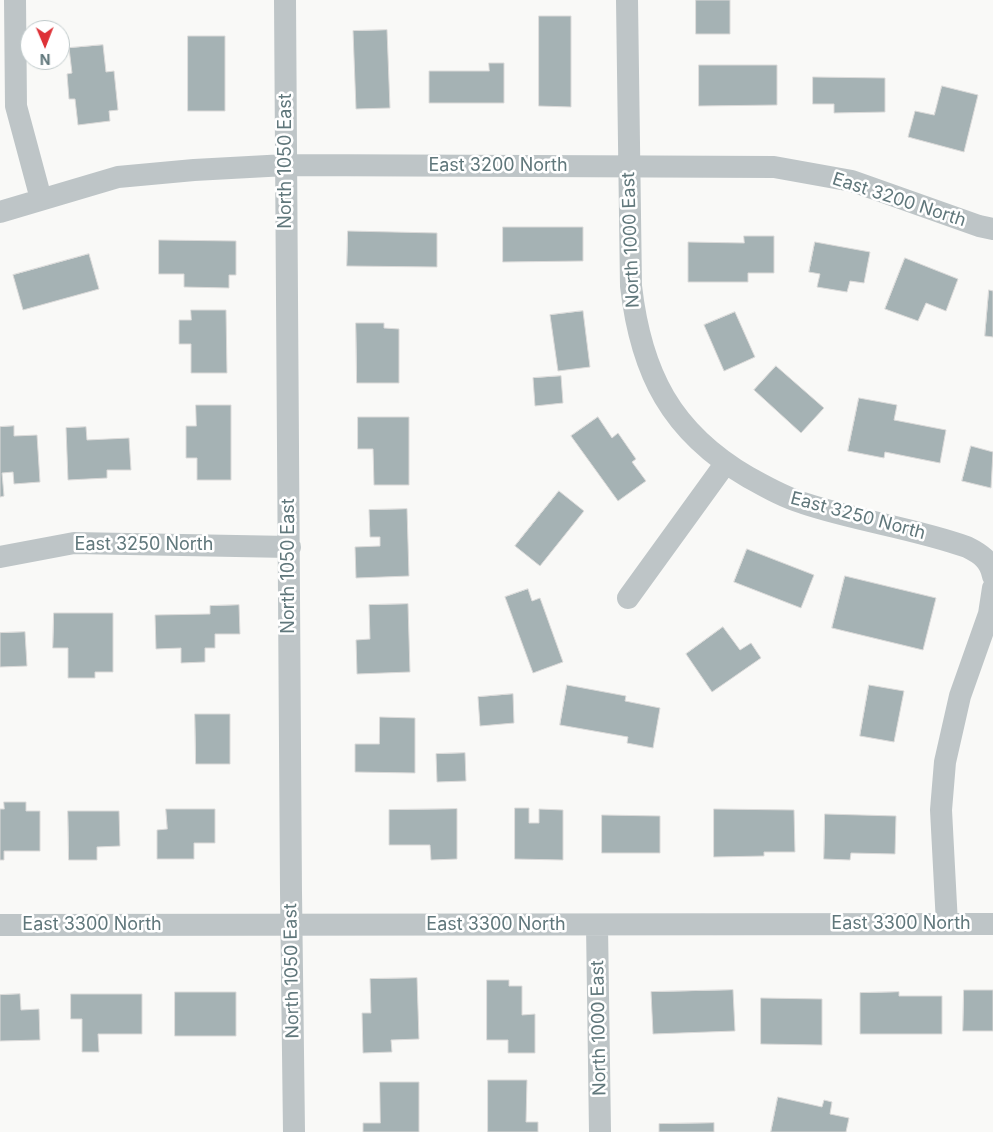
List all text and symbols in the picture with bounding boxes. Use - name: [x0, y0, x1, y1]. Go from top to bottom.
- north arrow: [20, 20, 70, 70]
- text: N: [40, 51, 51, 68]
- street label: North 1050 East: [275, 93, 297, 229]
- street label: East 3200 North: [428, 155, 568, 177]
- street label: East 3200 North: [829, 168, 969, 232]
- street label: North 1000 East: [618, 172, 644, 308]
- street label: East 3250 North: [788, 488, 928, 544]
- street label: North 1050 East: [278, 498, 300, 634]
- street label: East 3250 North: [75, 534, 213, 556]
- street label: North 1050 East: [280, 903, 304, 1039]
- street label: East 3300 North: [831, 913, 971, 935]
- street label: East 3300 North: [22, 914, 162, 936]
- street label: East 3300 North: [426, 914, 566, 936]
- street label: North 1000 East: [587, 960, 611, 1096]

